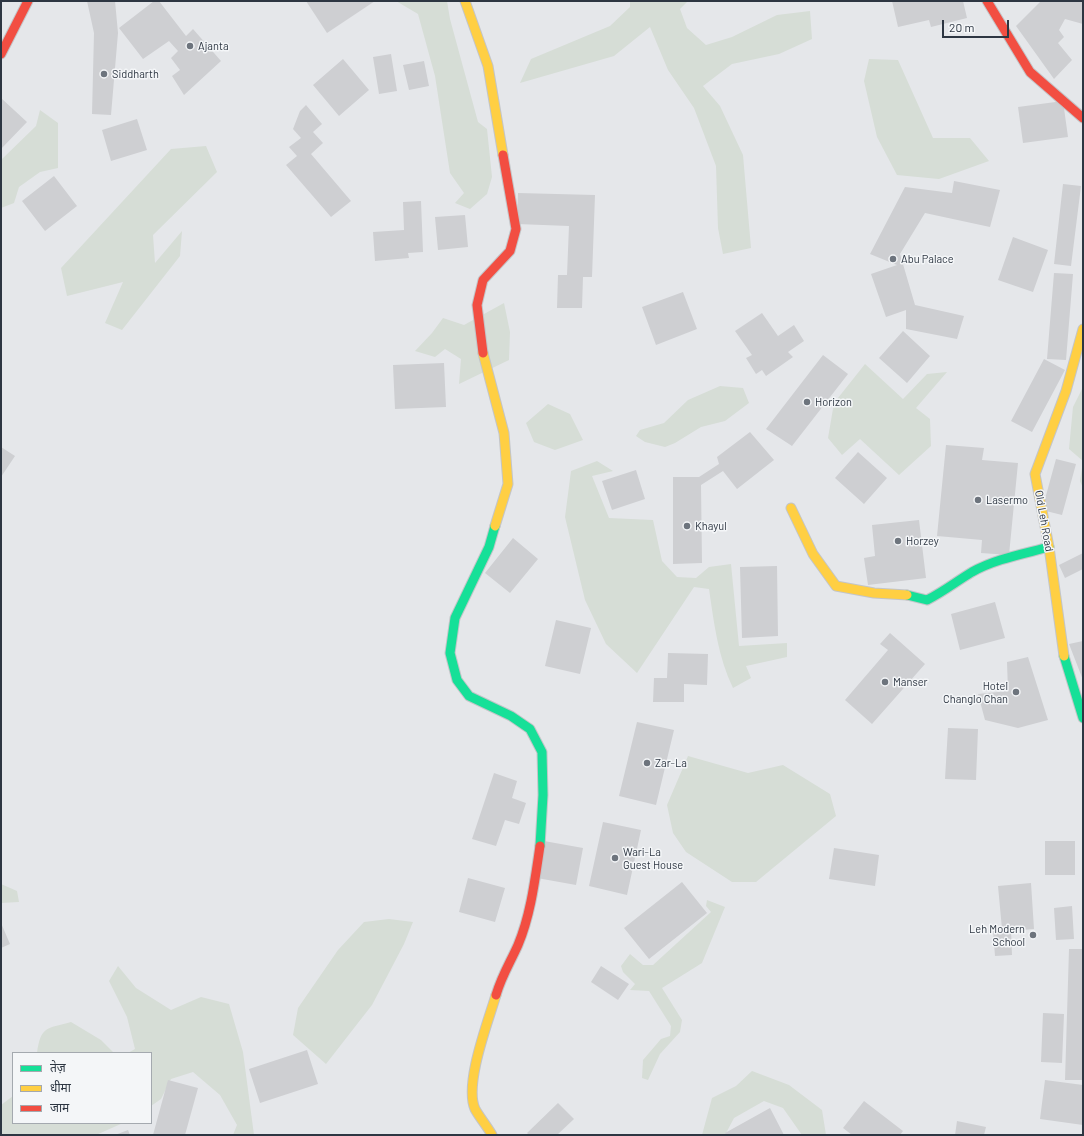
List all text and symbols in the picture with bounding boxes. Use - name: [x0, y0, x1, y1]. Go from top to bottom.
- scale bar: [944, 12, 1011, 38]
- text: 20 m: [949, 20, 975, 34]
- place label: Ajanta: [198, 39, 229, 53]
- marker: Ajanta: [185, 41, 195, 51]
- place label: Siddharth: [112, 67, 159, 81]
- marker: Siddharth: [99, 69, 109, 79]
- place label: Abu Palace: [901, 252, 954, 266]
- marker: Abu Palace: [888, 254, 898, 264]
- place label: Horizon: [815, 395, 852, 409]
- marker: Horizon: [802, 397, 812, 407]
- street label: Old Leh Road: [1032, 489, 1056, 553]
- place label: Lasermo: [986, 493, 1028, 507]
- marker: Lasermo: [973, 495, 983, 505]
- place label: Khayul: [695, 519, 727, 533]
- marker: Khayul: [682, 521, 692, 531]
- place label: Horzey: [906, 534, 939, 548]
- marker: Horzey: [893, 536, 903, 546]
- place label: Manser: [893, 675, 928, 689]
- marker: Manser: [880, 677, 890, 687]
- place label: Hotel Changlo Chan: [943, 679, 1008, 705]
- marker: Hotel Changlo Chan: [1011, 687, 1021, 697]
- place label: Zar-La: [655, 756, 687, 770]
- marker: Zar-La: [642, 758, 652, 768]
- place label: Wari-La Guest House: [623, 845, 683, 871]
- marker: Wari-La Guest House: [610, 853, 620, 863]
- place label: Leh Modern School: [969, 922, 1025, 948]
- marker: Leh Modern School: [1028, 930, 1038, 940]
- legend: [12, 1052, 152, 1124]
- text: तेज़: [50, 1060, 66, 1074]
- text: धीमा: [50, 1080, 71, 1094]
- text: जाम: [50, 1100, 69, 1114]

